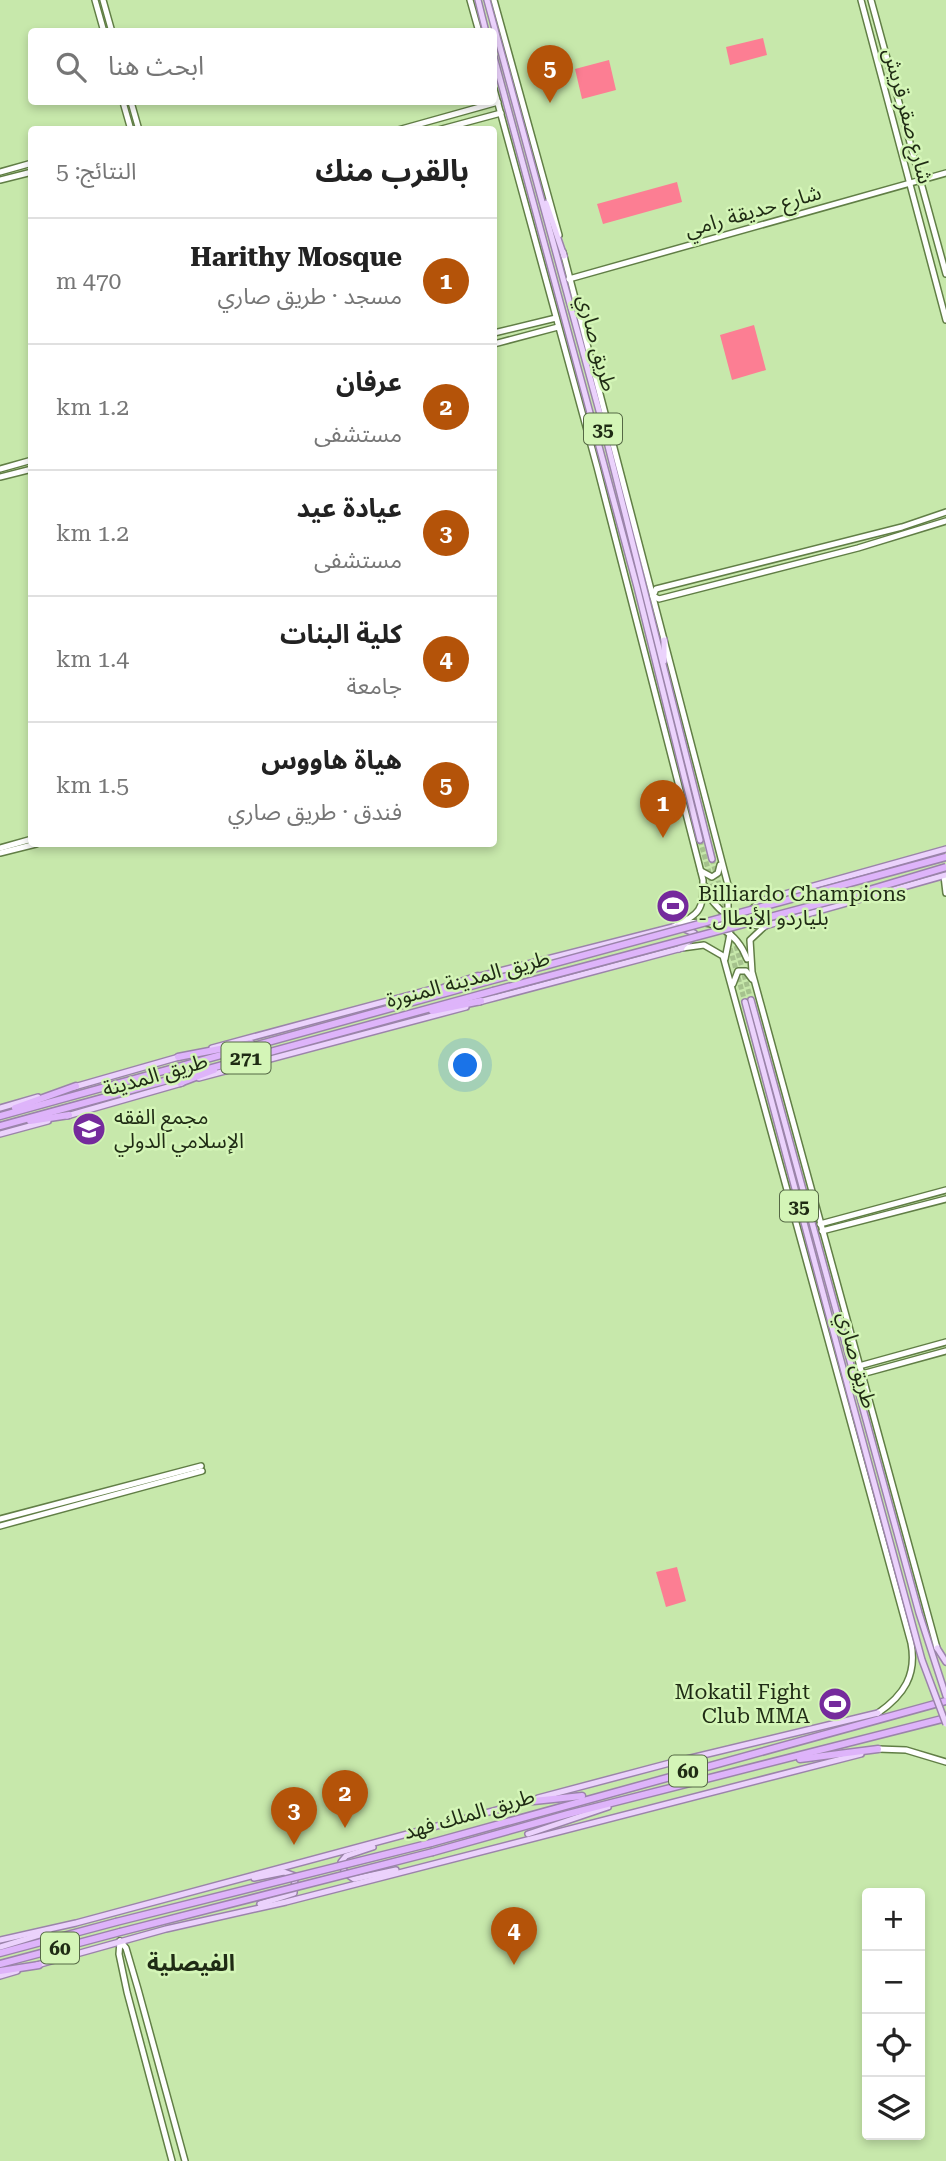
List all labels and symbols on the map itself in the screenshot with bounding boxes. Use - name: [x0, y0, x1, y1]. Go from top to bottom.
- pin: 5: [527, 45, 573, 103]
- street label: شارع صقر قريش: [875, 46, 938, 187]
- street label: شارع حديقة رامي: [682, 180, 825, 246]
- street label: طريق صاري: [569, 292, 621, 395]
- road number: 35: [584, 414, 622, 444]
- pin: 1: [640, 780, 686, 838]
- place label: Billiardo Champions - بلياردو الأبطال: [698, 882, 906, 930]
- sports icon: Billiardo Champions - بلياردو الأبطال: [654, 887, 692, 925]
- street label: طريق المدينة المنورة: [384, 946, 553, 1013]
- road number: 271: [222, 1042, 270, 1074]
- your location: [448, 1048, 482, 1082]
- street label: طريق المدينة: [100, 1049, 210, 1102]
- place label: مجمع الفقه الإسلامي الدولي: [114, 1105, 244, 1157]
- school or university icon: مجمع الفقه الإسلامي الدولي: [70, 1110, 108, 1148]
- road number: 35: [780, 1190, 818, 1222]
- street label: طريق صاري: [829, 1309, 881, 1412]
- place label: Mokatil Fight Club MMA: [675, 1680, 810, 1728]
- sports icon: Mokatil Fight Club MMA: [816, 1685, 854, 1723]
- road number: 60: [669, 1756, 707, 1786]
- pin: 2: [322, 1770, 368, 1828]
- street label: طريق الملك فهد: [401, 1784, 538, 1845]
- pin: 3: [271, 1787, 317, 1845]
- pin: 4: [491, 1907, 537, 1965]
- road number: 60: [41, 1932, 79, 1964]
- district label: الفيصلية: [147, 1950, 235, 1977]

